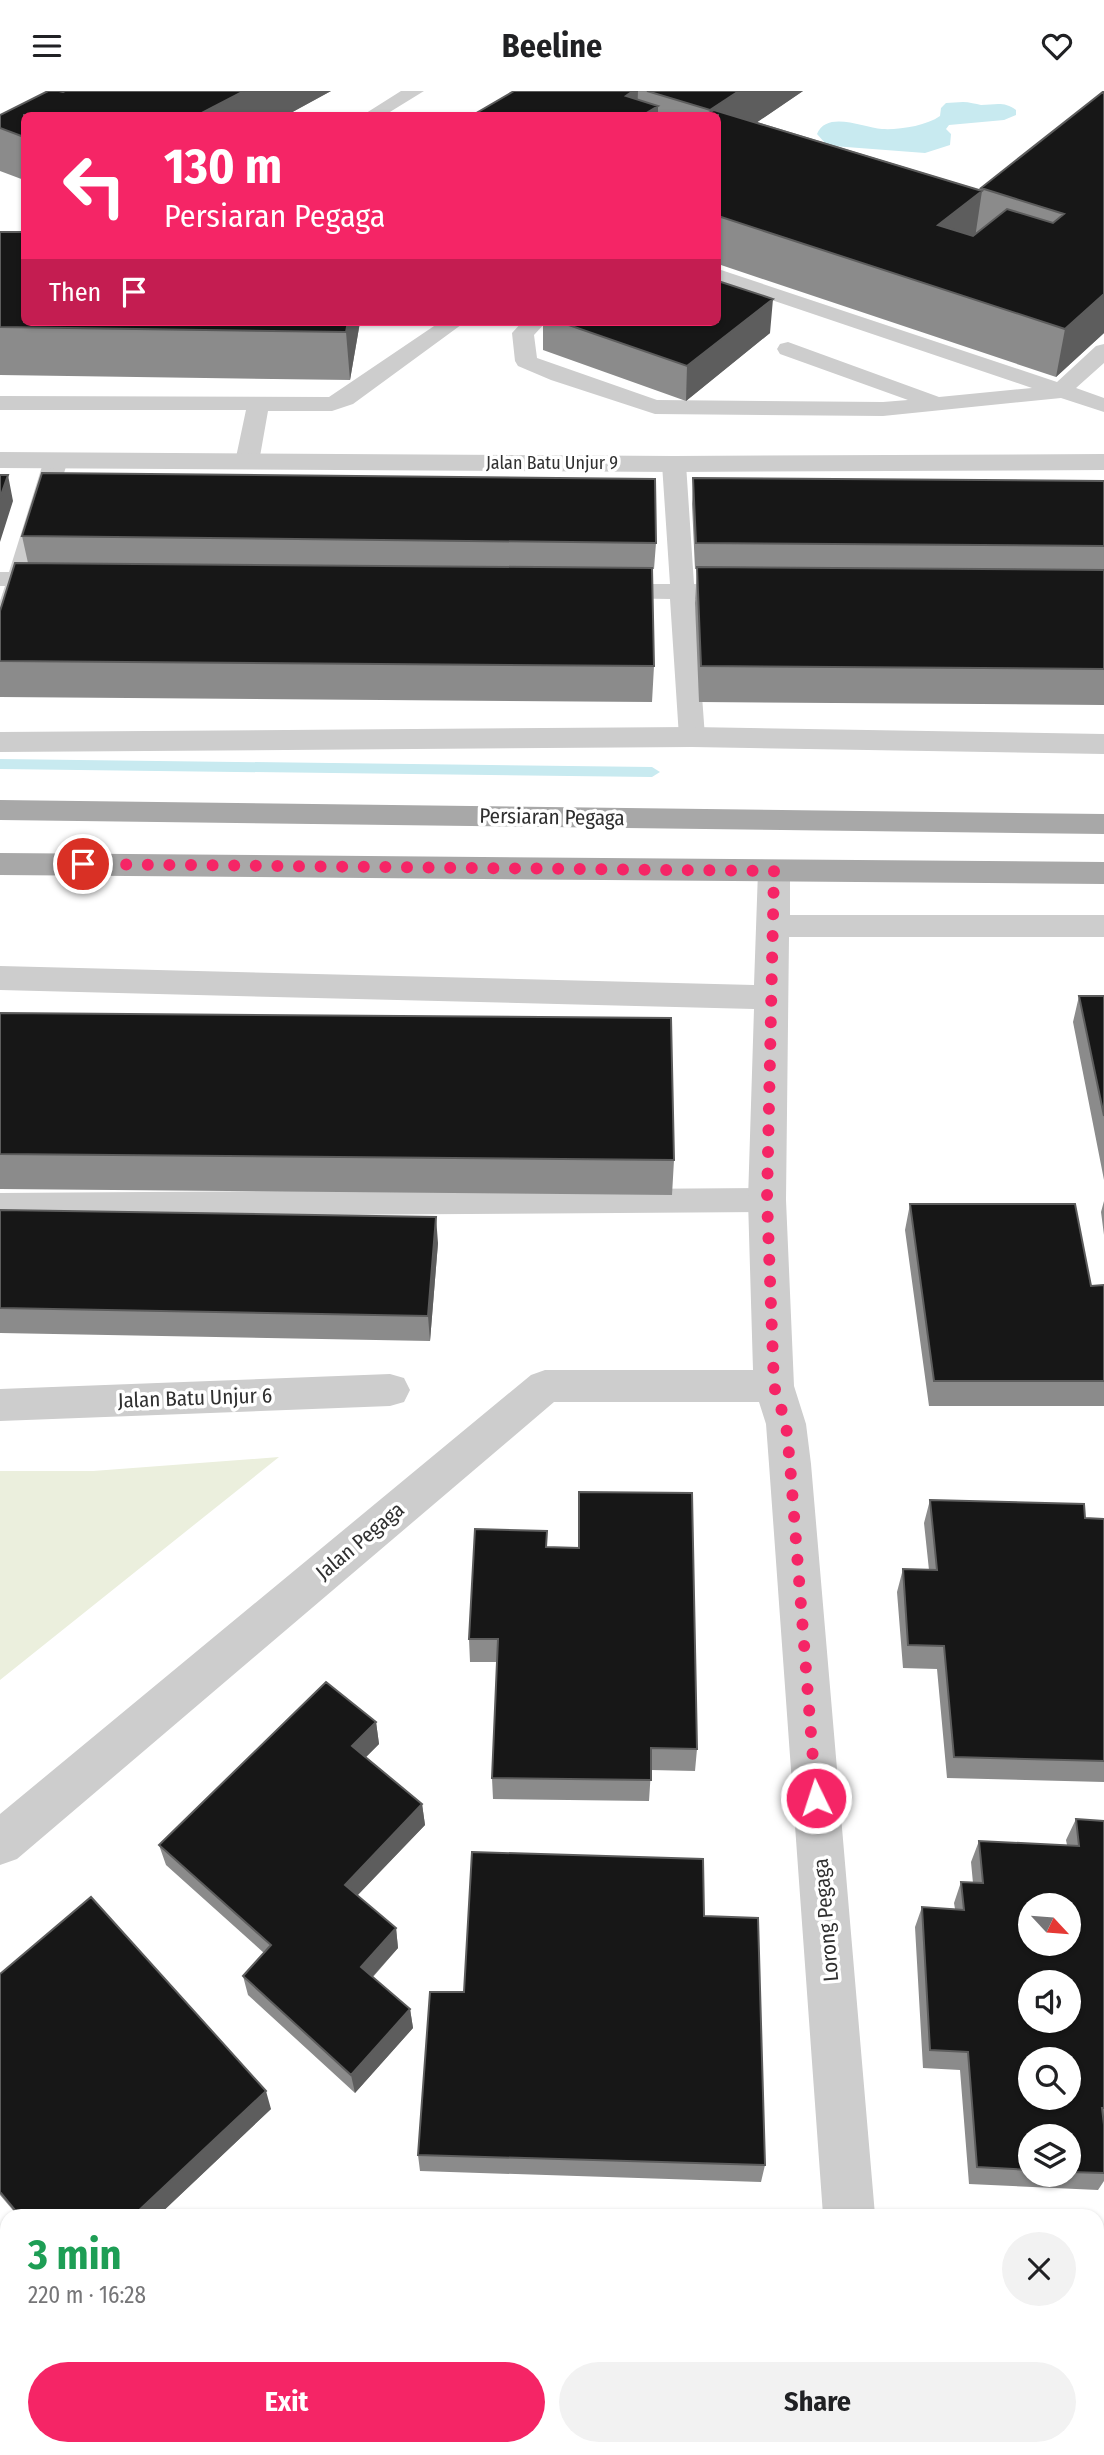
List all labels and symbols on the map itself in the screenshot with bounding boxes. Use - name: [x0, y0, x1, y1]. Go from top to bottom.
- street label: Jalan Batu Unjur 9: [486, 452, 618, 474]
- street label: Persiaran Pegaga: [479, 803, 625, 831]
- pin: [53, 834, 113, 894]
- street label: Jalan Batu Unjur 6: [117, 1382, 273, 1414]
- street label: Jalan Pegaga: [310, 1496, 410, 1586]
- position arrow: [779, 1761, 853, 1835]
- street label: Lorong Pegaga: [808, 1857, 844, 1983]
- north arrow: [1018, 1893, 1082, 1957]

